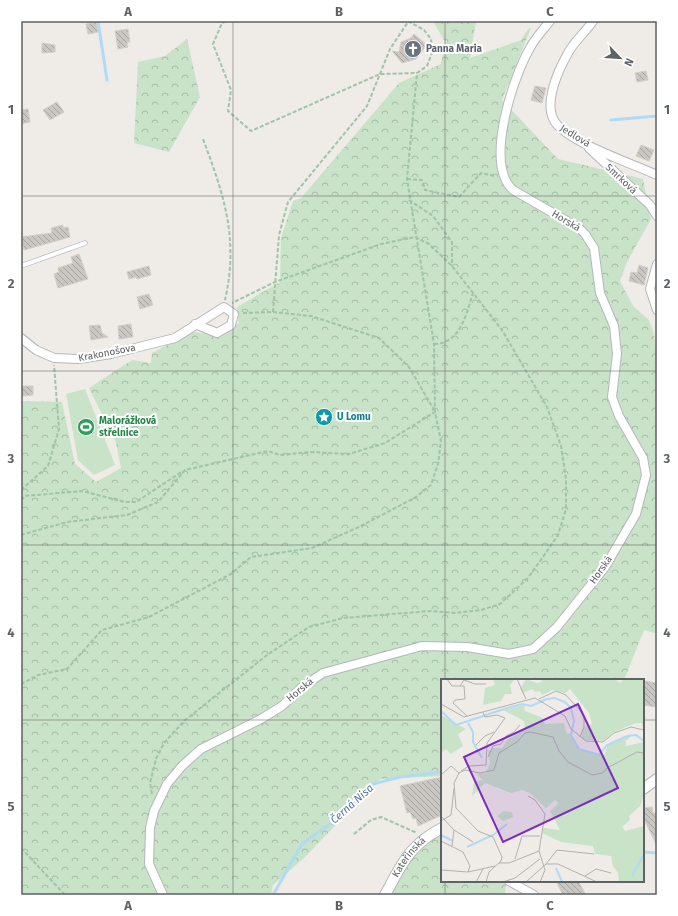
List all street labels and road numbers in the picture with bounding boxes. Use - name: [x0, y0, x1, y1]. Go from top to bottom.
- street label: Jedlová: [558, 122, 592, 150]
- street label: Smrková: [603, 161, 639, 197]
- street label: Horská: [549, 208, 583, 234]
- street label: Krakonošova: [77, 342, 137, 364]
- street label: Horská: [587, 554, 615, 586]
- street label: Horská: [284, 675, 316, 705]
- street label: Kateřinská: [390, 834, 428, 879]

